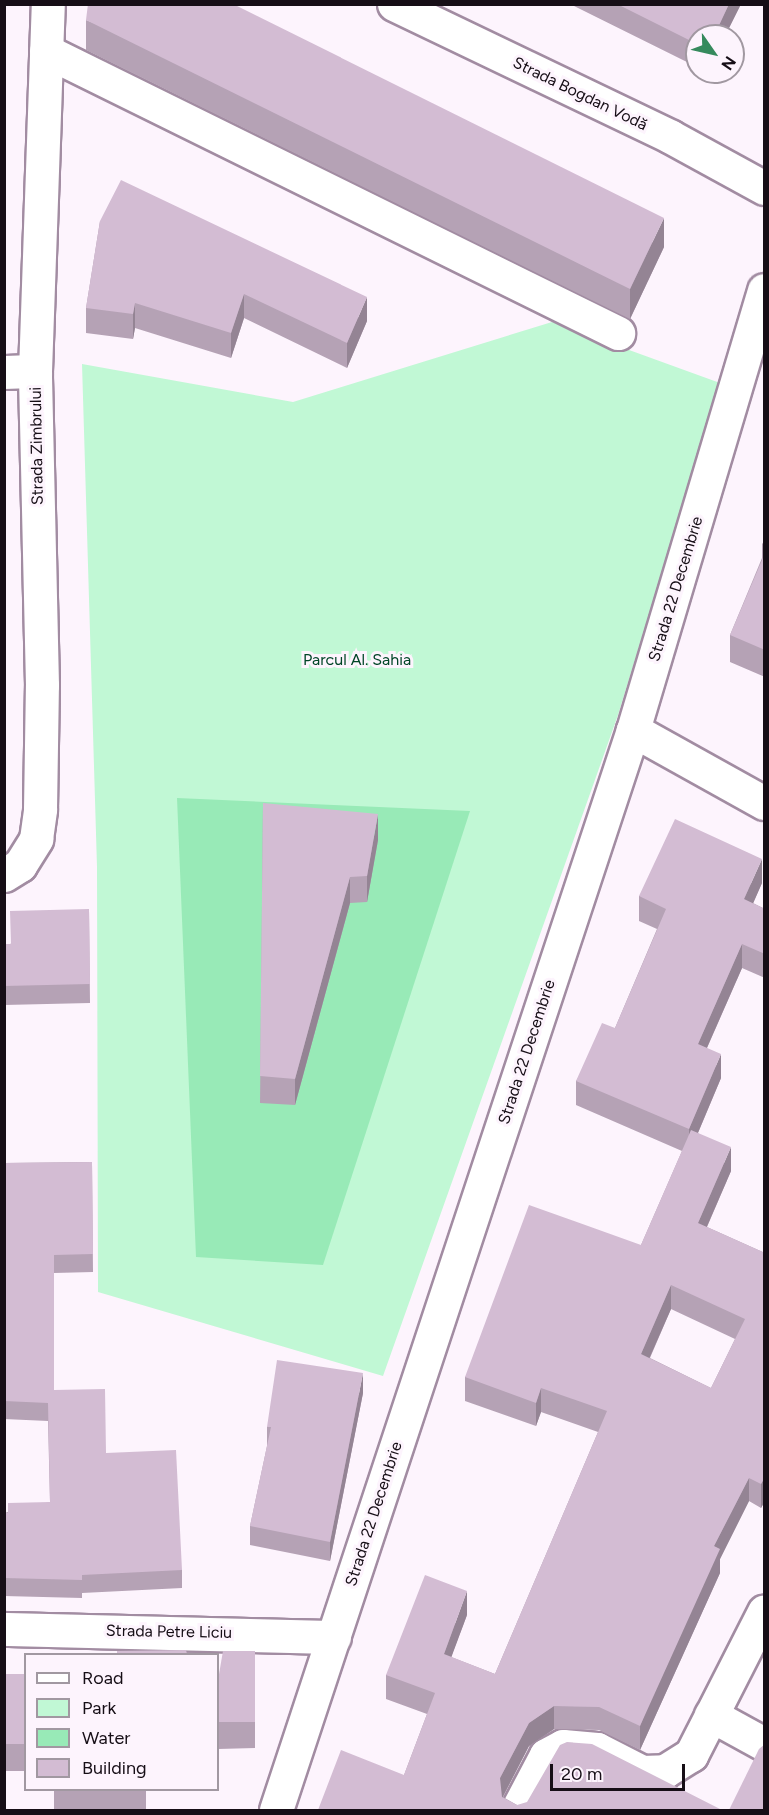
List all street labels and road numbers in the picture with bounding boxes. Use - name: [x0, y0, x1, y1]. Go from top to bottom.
- street label: Strada Bogdan Vodă: [510, 53, 650, 135]
- street label: Strada Zimbrului: [26, 387, 48, 505]
- street label: Strada 22 Decembrie: [645, 514, 707, 664]
- street label: Strada 22 Decembrie: [495, 977, 559, 1127]
- street label: Strada 22 Decembrie: [342, 1439, 406, 1589]
- street label: Strada Petre Liciu: [106, 1621, 232, 1643]

